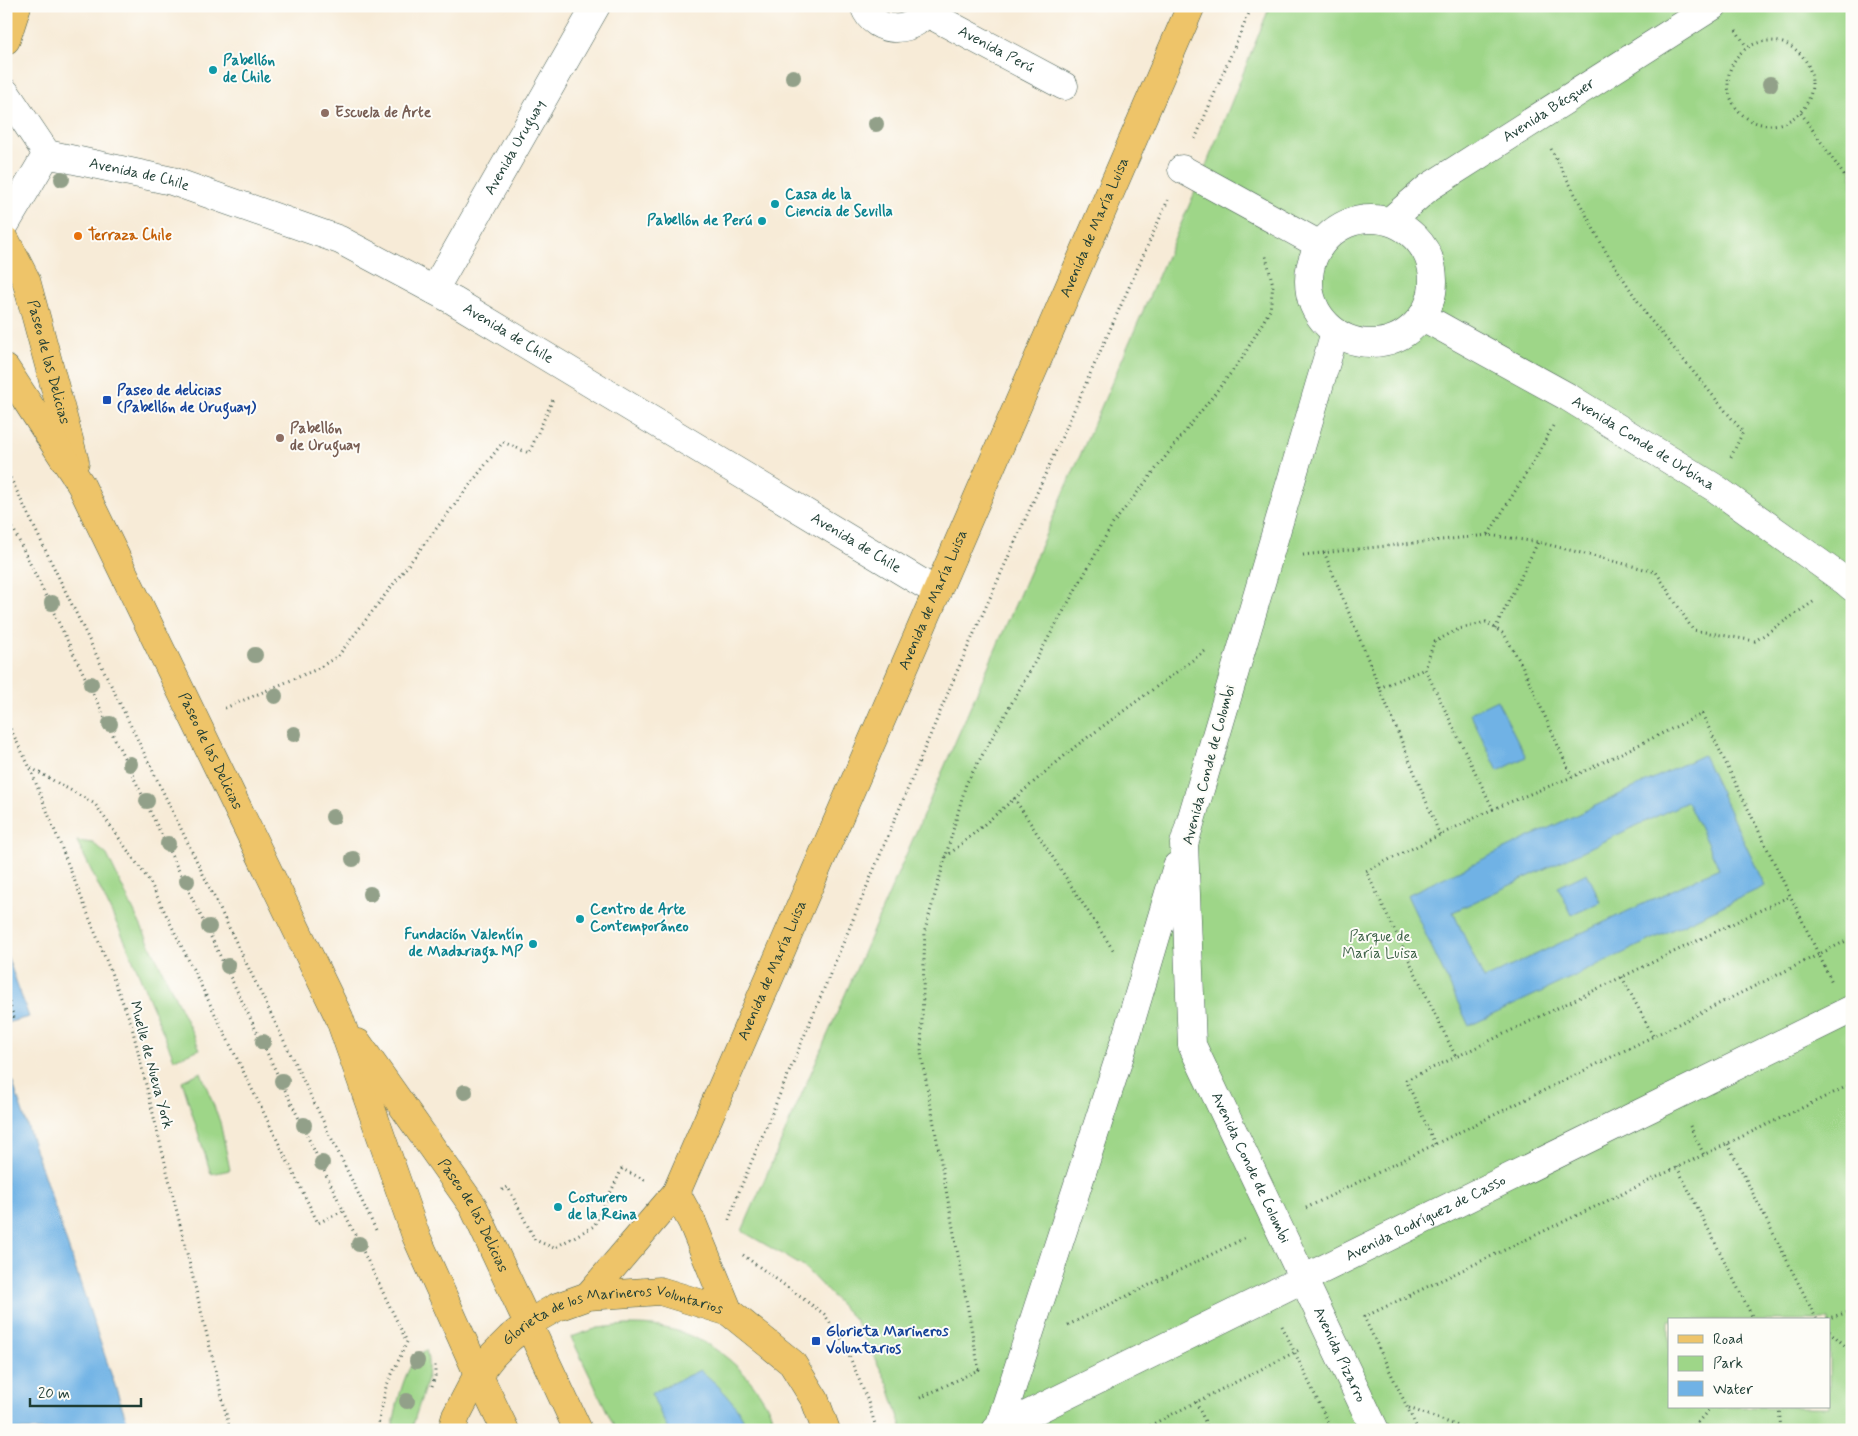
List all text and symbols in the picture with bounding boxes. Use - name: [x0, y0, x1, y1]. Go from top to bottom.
- street label: Avenida Perú: [954, 21, 1037, 78]
- place label: Pabellón de Chile: [223, 51, 275, 88]
- marker: Pabellón de Chile: [207, 64, 219, 76]
- street label: Avenida Bécquer: [1499, 74, 1599, 147]
- street label: Avenida Uruguay: [480, 96, 550, 199]
- place label: Escuela de Arte: [335, 103, 432, 123]
- marker: Escuela de Arte: [319, 107, 331, 119]
- street label: Avenida de Chile: [87, 153, 192, 196]
- street label: Avenida de María Luisa: [1056, 154, 1134, 301]
- place label: Casa de la Ciencia de Sevilla: [785, 185, 893, 222]
- marker: Casa de la Ciencia de Sevilla: [769, 198, 781, 210]
- place label: Pabellón de Perú: [647, 211, 752, 231]
- marker: Pabellón de Perú: [756, 215, 768, 227]
- place label: Terraza Chile: [88, 226, 172, 246]
- marker: Terraza Chile: [72, 230, 84, 242]
- street label: Paseo de las Delicias: [22, 298, 74, 427]
- street label: Avenida de Chile: [459, 299, 557, 369]
- place label: Paseo de delicias (Pabellón de Uruguay): [117, 381, 257, 420]
- street label: Avenida Conde de Urbina: [1568, 392, 1719, 496]
- marker: Paseo de delicias (Pabellón de Uruguay): [101, 394, 113, 406]
- place label: Pabellón de Uruguay: [290, 419, 360, 458]
- marker: Pabellón de Uruguay: [274, 432, 286, 444]
- street label: Avenida de Chile: [807, 508, 905, 578]
- street label: Avenida de María Luisa: [894, 526, 973, 673]
- street label: Avenida Conde de Colombi: [1178, 683, 1240, 847]
- street label: Paseo de las Delicias: [173, 689, 247, 813]
- street label: Avenida de María Luisa: [733, 897, 812, 1044]
- place label: Centro de Arte Contemporáneo: [590, 900, 689, 937]
- marker: Centro de Arte Contemporáneo: [574, 913, 586, 925]
- place label: Fundación Valentín de Madariaga MP: [404, 925, 524, 964]
- park label: Parque de María Luisa: [1342, 927, 1418, 964]
- marker: Fundación Valentín de Madariaga MP: [527, 938, 539, 950]
- street label: Muelle de Nueva York: [124, 999, 178, 1131]
- street label: Avenida Conde de Colombi: [1206, 1089, 1295, 1247]
- street label: Paseo de las Delicias: [433, 1155, 513, 1276]
- street label: Avenida Rodríguez de Casso: [1342, 1171, 1509, 1266]
- place label: Costurero de la Reina: [568, 1188, 638, 1225]
- marker: Costurero de la Reina: [552, 1201, 564, 1213]
- street label: Glorieta de los Marineros Voluntarios: [498, 1280, 726, 1350]
- street label: Avenida Pizarro: [1308, 1304, 1370, 1406]
- legend: [1668, 1318, 1830, 1408]
- place label: Glorieta Marineros Voluntarios: [826, 1322, 949, 1359]
- text: Road: [1713, 1330, 1743, 1350]
- marker: Glorieta Marineros Voluntarios: [810, 1335, 822, 1347]
- text: Park: [1713, 1354, 1743, 1374]
- scale bar: [30, 1376, 141, 1408]
- text: Water: [1713, 1380, 1753, 1400]
- text: 20 m: [38, 1384, 70, 1404]

